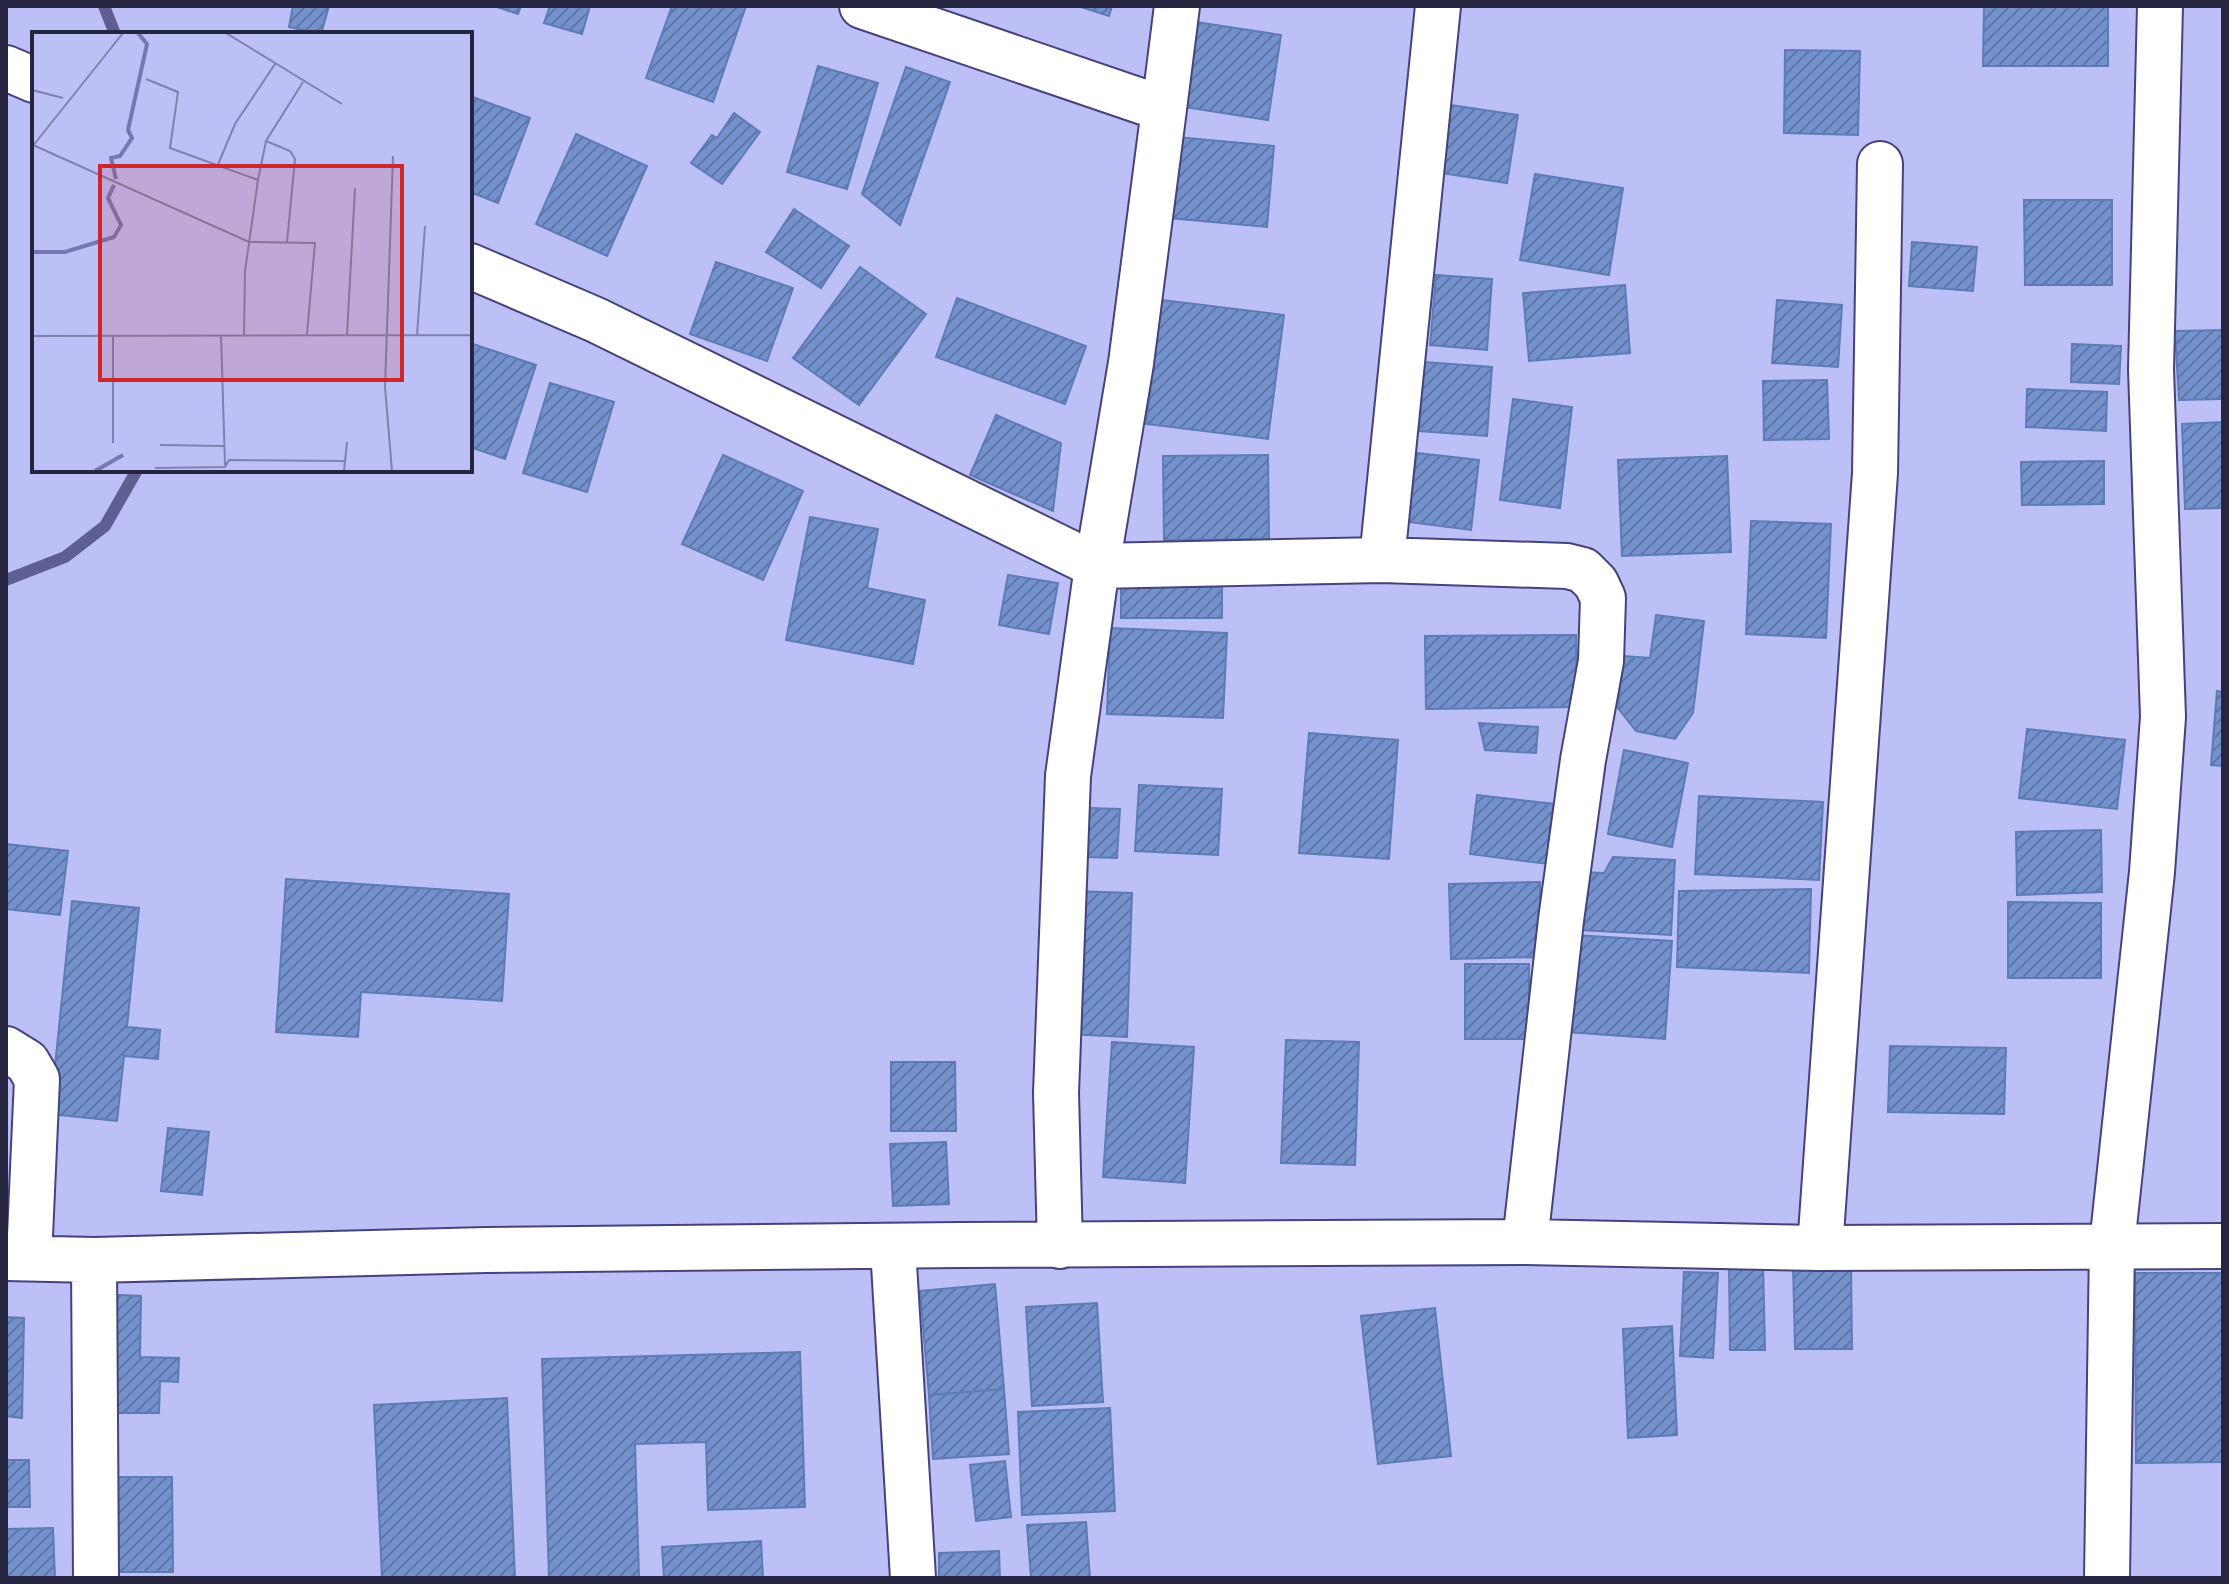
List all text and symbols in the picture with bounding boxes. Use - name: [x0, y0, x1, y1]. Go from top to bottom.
- inset map: [32, 32, 472, 472]

